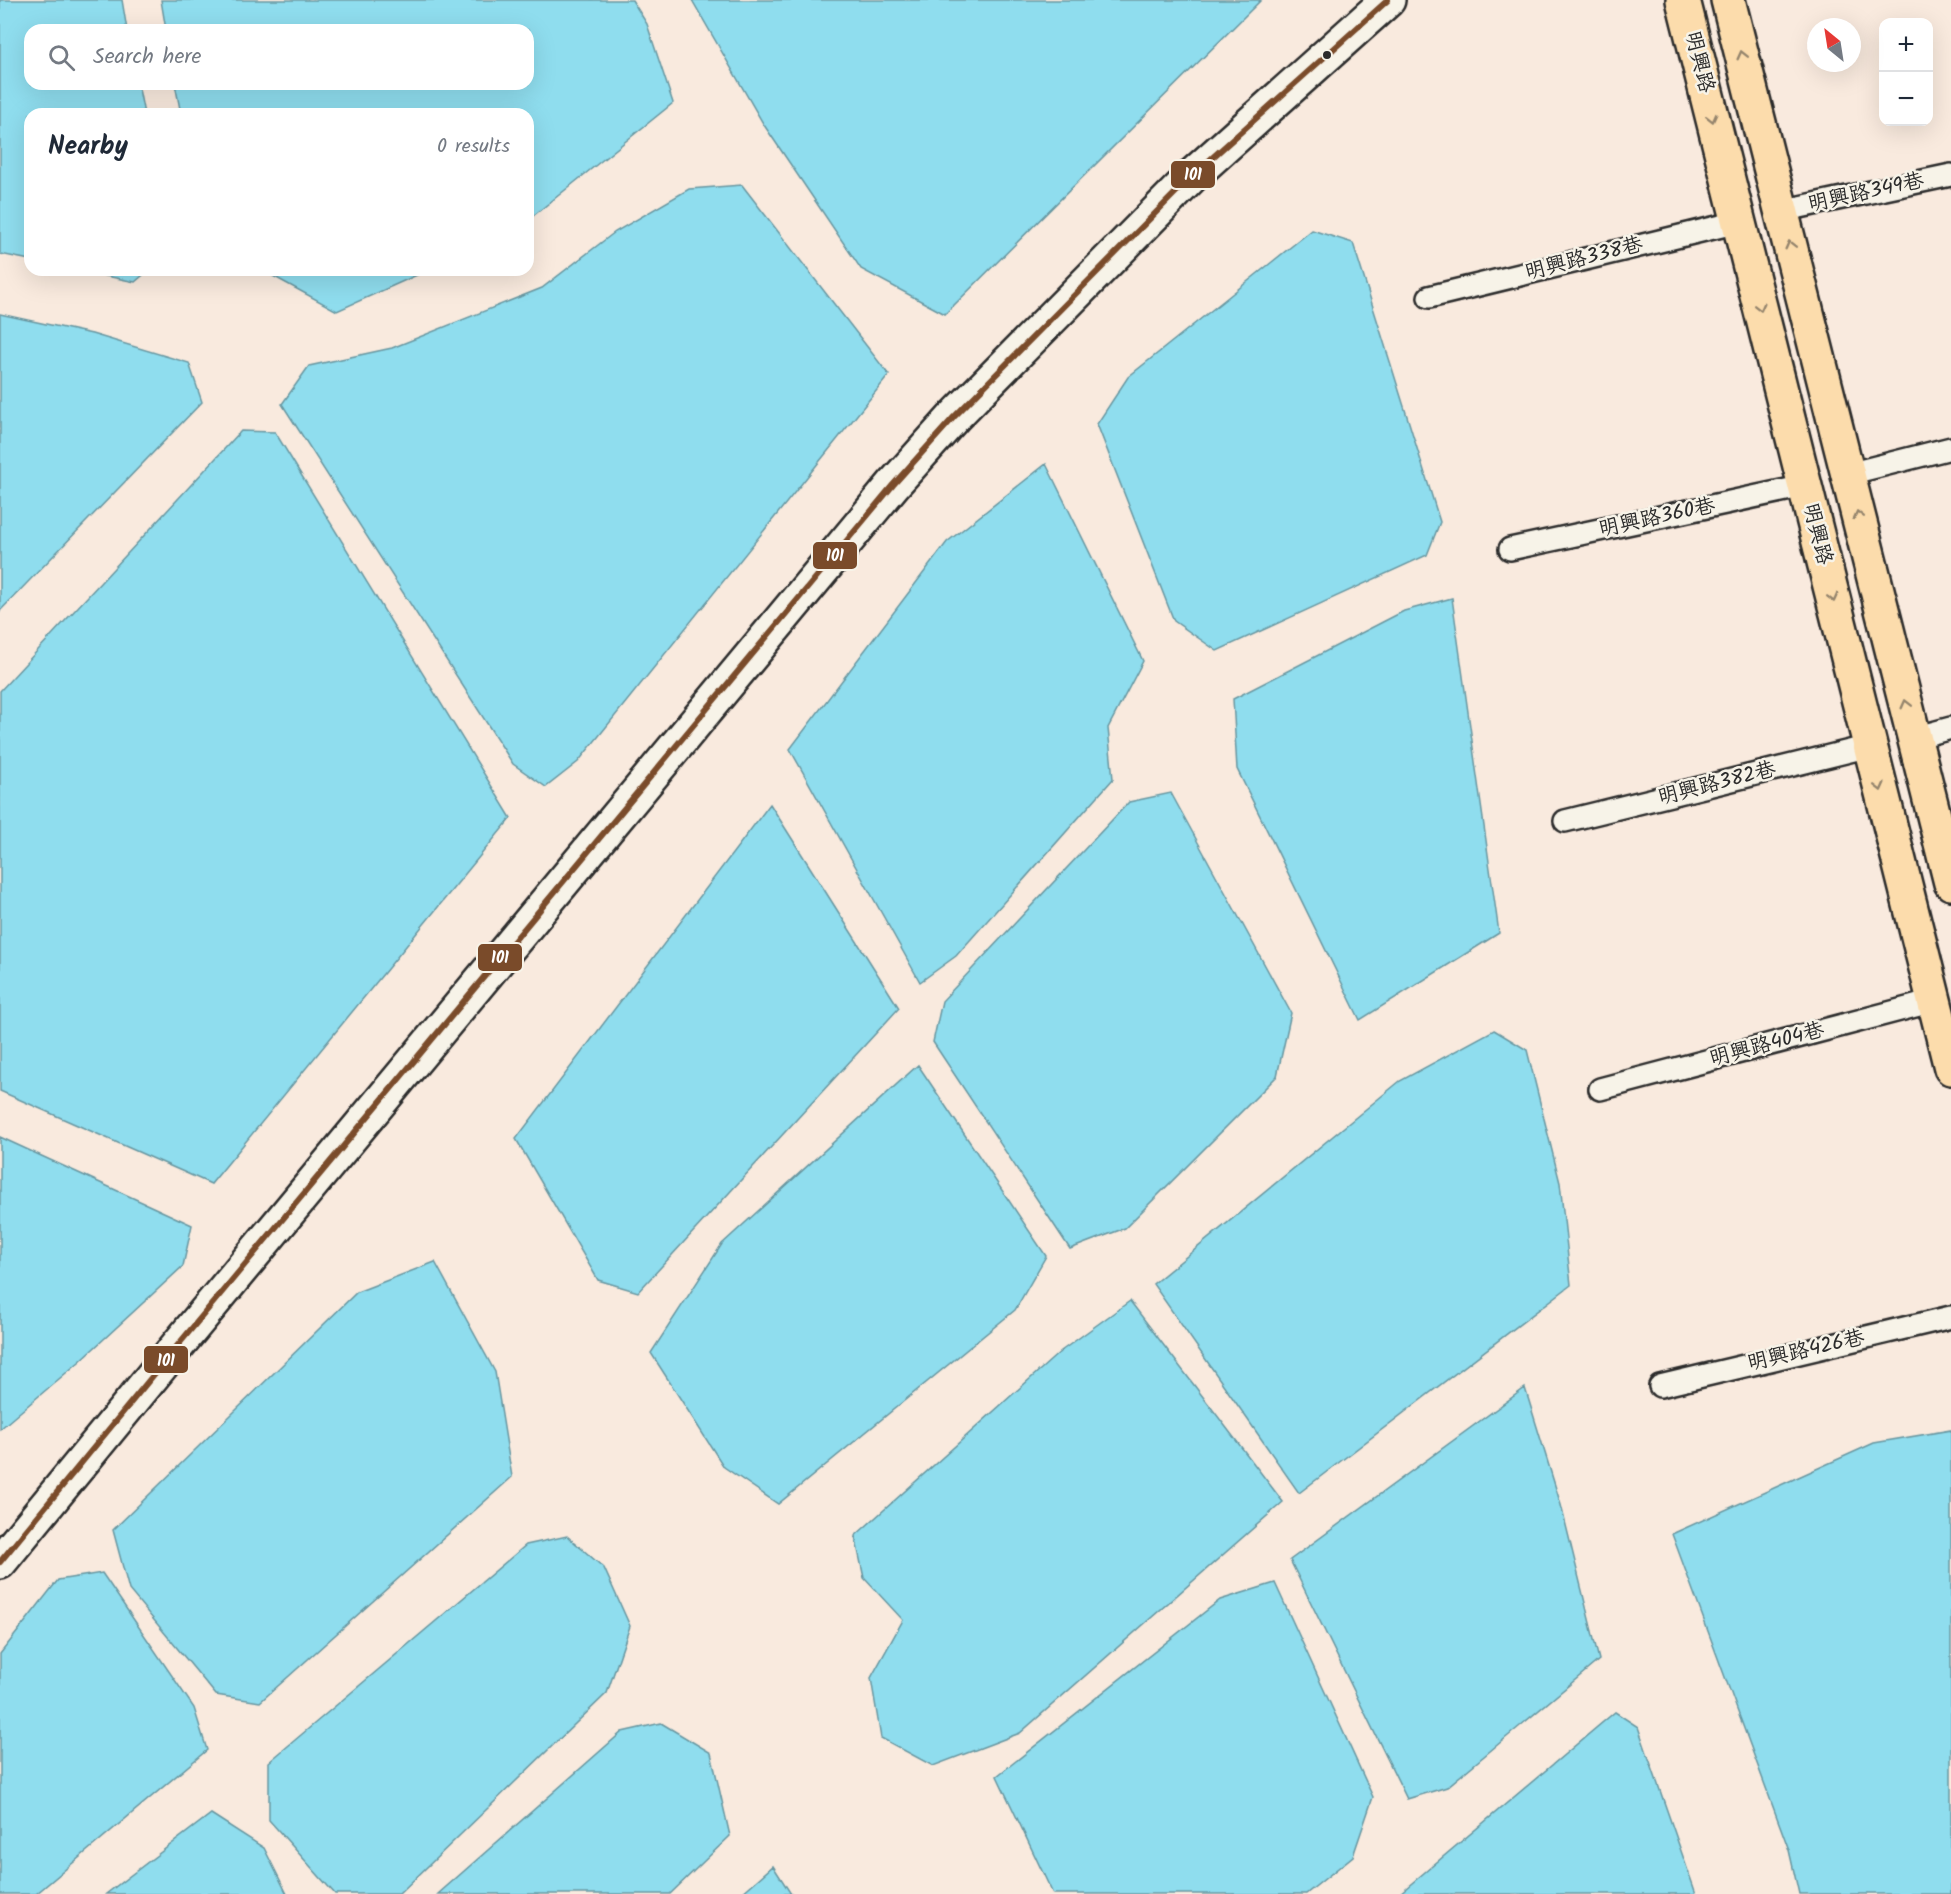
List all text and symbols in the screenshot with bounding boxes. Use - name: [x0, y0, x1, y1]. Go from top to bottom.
- north arrow: [1807, 18, 1861, 72]
- map controls: [1879, 18, 1933, 126]
- button: +: [1879, 18, 1933, 72]
- search box: [24, 24, 534, 90]
- street label: 明興路: [1675, 27, 1723, 97]
- text: Search here: [93, 40, 201, 75]
- icon: search: [45, 41, 78, 74]
- unlabelled marker: [1321, 49, 1333, 61]
- one-way arrow: [1737, 51, 1749, 61]
- button: −: [1879, 72, 1933, 126]
- one-way arrow: [1705, 113, 1718, 123]
- text: Nearby: [48, 126, 128, 168]
- text: 0 results: [437, 131, 510, 163]
- line badge: 101: [1170, 160, 1216, 189]
- text: 101: [1184, 163, 1202, 188]
- street label: 明興路349巷: [1805, 165, 1927, 221]
- street label: 明興路338巷: [1521, 228, 1647, 290]
- one-way arrow: [1784, 240, 1797, 250]
- one-way arrow: [1752, 302, 1765, 312]
- street label: 明興路360巷: [1596, 490, 1718, 546]
- street label: 明興路: [1793, 499, 1841, 569]
- one-way arrow: [1853, 510, 1866, 520]
- line badge: 101: [812, 541, 858, 570]
- text: 101: [826, 544, 844, 569]
- one-way arrow: [1825, 593, 1838, 603]
- one-way arrow: [1900, 699, 1913, 709]
- street label: 明興路382巷: [1654, 753, 1780, 815]
- one-way arrow: [1873, 782, 1886, 792]
- line badge: 101: [477, 943, 523, 972]
- text: 101: [491, 946, 509, 971]
- street label: 明興路404巷: [1706, 1014, 1828, 1076]
- street label: 明興路426巷: [1744, 1321, 1868, 1381]
- line badge: 101: [143, 1345, 189, 1374]
- text: 101: [157, 1349, 175, 1374]

